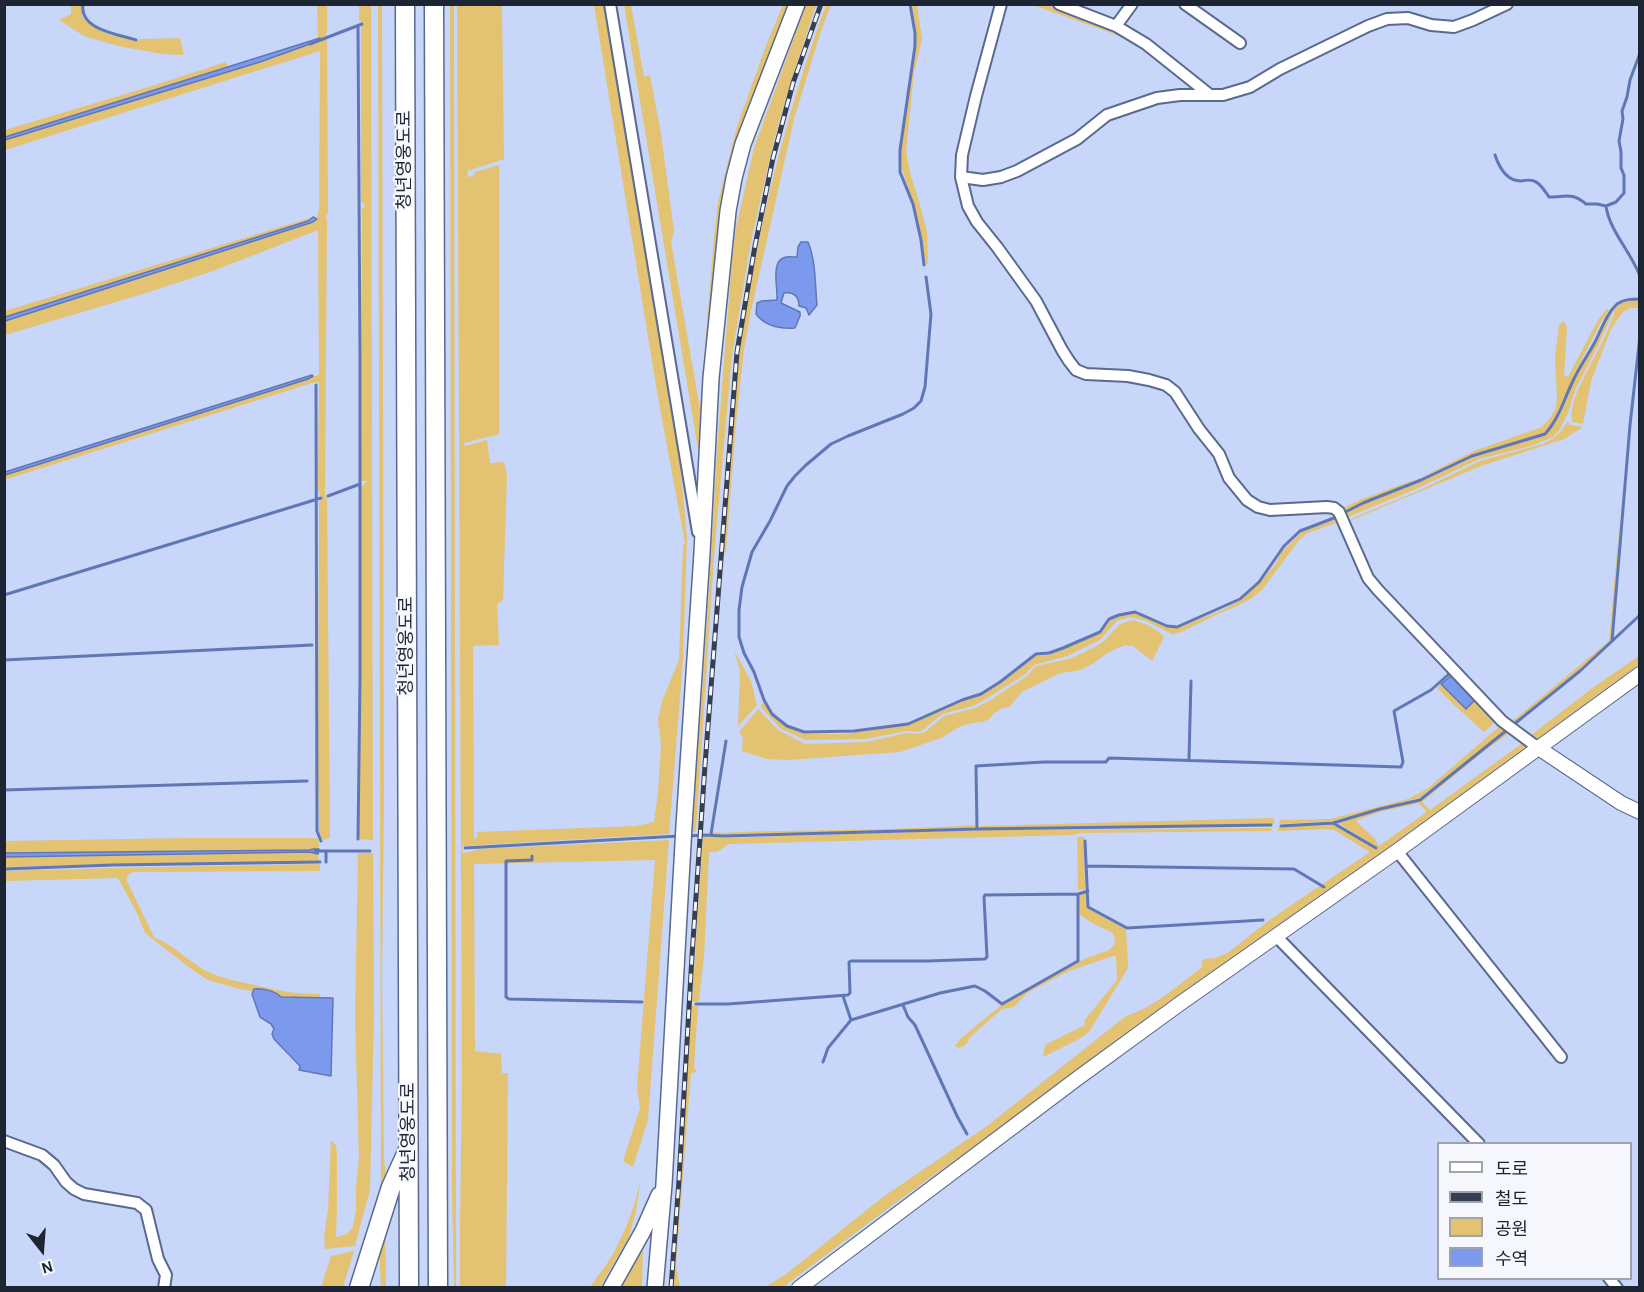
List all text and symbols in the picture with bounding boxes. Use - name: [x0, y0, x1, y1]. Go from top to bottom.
- street label: 청년영웅도로: [394, 110, 416, 210]
- street label: 청년영웅도로: [396, 596, 418, 696]
- street label: 청년영웅도로: [398, 1082, 420, 1182]
- legend: [1437, 1142, 1632, 1280]
- text: 도로: [1495, 1161, 1528, 1179]
- text: 철도: [1495, 1191, 1528, 1209]
- north arrow: [12, 1220, 72, 1280]
- text: 공원: [1495, 1221, 1528, 1239]
- text: 수역: [1495, 1251, 1528, 1269]
- text: N: [40, 1258, 55, 1276]

